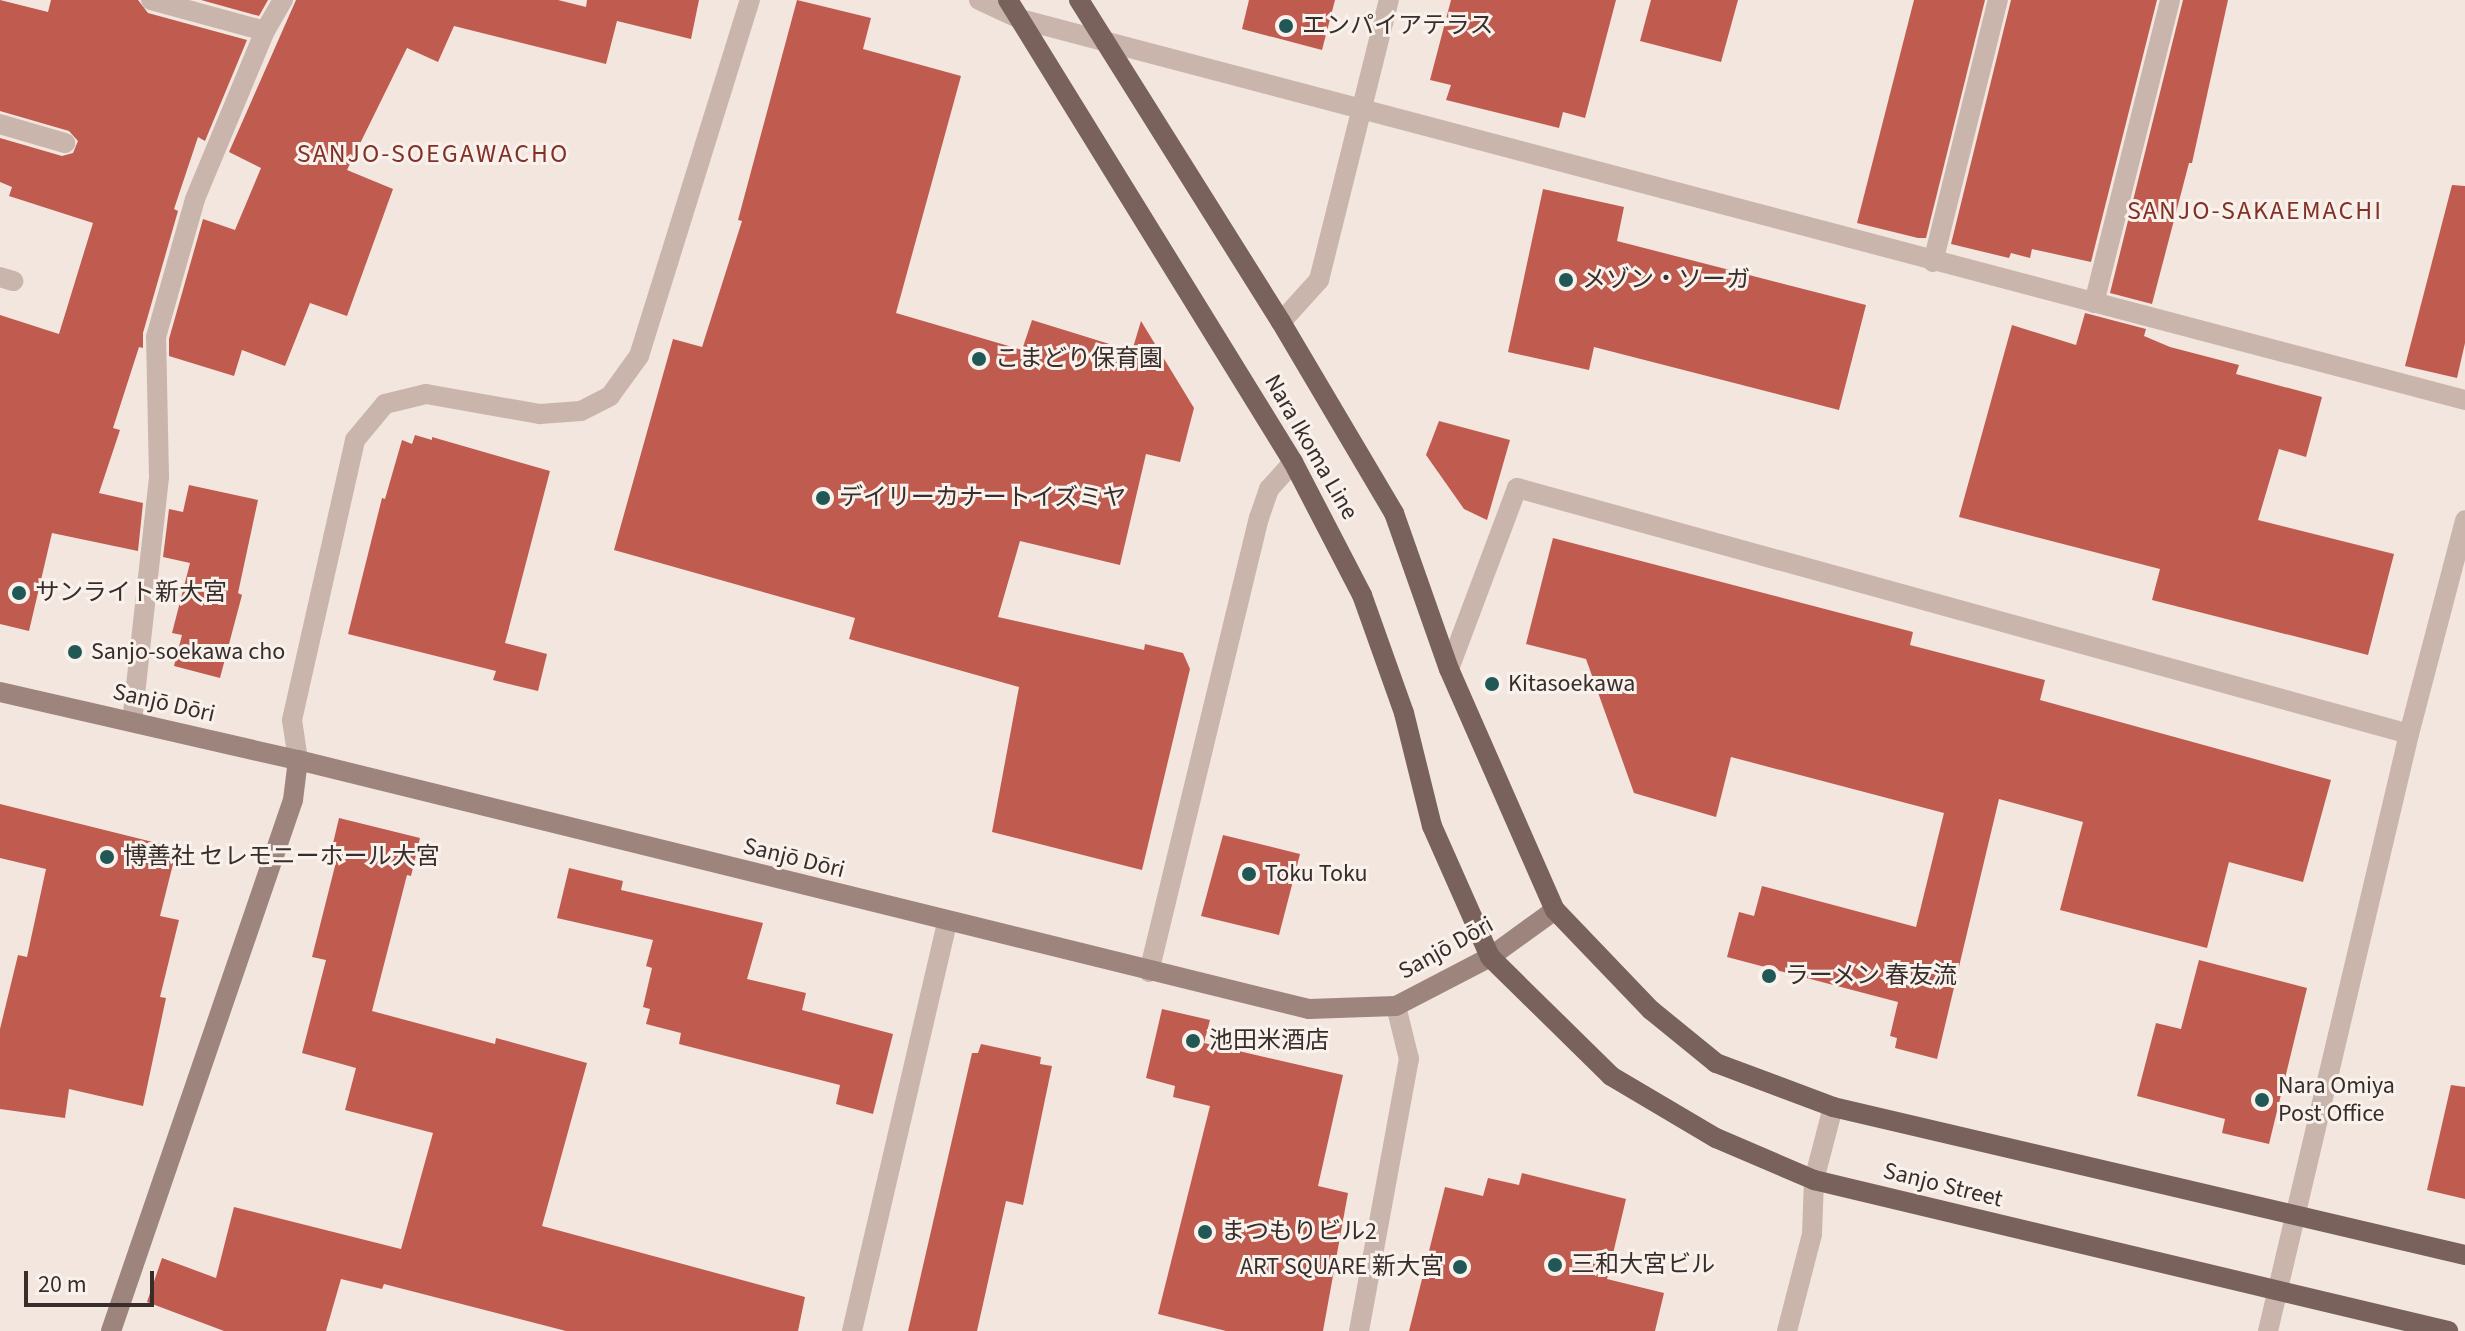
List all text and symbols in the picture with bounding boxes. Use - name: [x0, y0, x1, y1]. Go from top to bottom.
- place label: エンパイアテラス: [1302, 12, 1494, 40]
- marker: エンパイアテラス: [1277, 17, 1295, 35]
- district label: SANJO-SOEGAWACHO: [297, 138, 569, 170]
- district label: SANJO-SAKAEMACHI: [2127, 195, 2383, 227]
- place label: メゾン・ソーガ: [1582, 266, 1750, 294]
- marker: メゾン・ソーガ: [1557, 271, 1575, 289]
- place label: こまどり保育園: [995, 345, 1163, 373]
- marker: こまどり保育園: [970, 350, 988, 368]
- street label: Nara Ikoma Line: [1258, 369, 1364, 525]
- place label: デイリーカナートイズミヤ: [839, 484, 1127, 512]
- marker: デイリーカナートイズミヤ: [814, 489, 832, 507]
- place label: サンライト新大宮: [35, 579, 227, 607]
- marker: サンライト新大宮: [10, 584, 28, 602]
- place label: Sanjo-soekawa cho: [91, 638, 285, 666]
- marker: Sanjo-soekawa cho: [66, 643, 84, 661]
- place label: Kitasoekawa: [1508, 670, 1635, 698]
- marker: Kitasoekawa: [1483, 675, 1501, 693]
- street label: Sanjō Dōri: [110, 677, 218, 729]
- street label: Sanjō Dōri: [740, 831, 848, 885]
- place label: 博善社 セレモニーホール大宮: [123, 843, 440, 871]
- marker: 博善社 セレモニーホール大宮: [98, 848, 116, 866]
- place label: Toku Toku: [1265, 860, 1368, 888]
- marker: Toku Toku: [1240, 865, 1258, 883]
- street label: Sanjō Dōri: [1394, 910, 1498, 986]
- place label: ラーメン 春友流: [1785, 962, 1958, 990]
- marker: ラーメン 春友流: [1760, 967, 1778, 985]
- place label: 池田米酒店: [1209, 1027, 1329, 1055]
- marker: 池田米酒店: [1184, 1032, 1202, 1050]
- place label: Nara Omiya Post Office: [2278, 1072, 2395, 1128]
- marker: Nara Omiya Post Office: [2253, 1091, 2271, 1109]
- street label: Sanjo Street: [1880, 1156, 2006, 1214]
- place label: まつもりビル2: [1221, 1218, 1377, 1246]
- marker: まつもりビル2: [1196, 1223, 1214, 1241]
- place label: 三和大宮ビル: [1571, 1251, 1715, 1279]
- place label: ART SQUARE 新大宮: [1240, 1253, 1444, 1281]
- scale bar: [28, 1255, 158, 1305]
- marker: 三和大宮ビル: [1546, 1256, 1564, 1274]
- marker: ART SQUARE 新大宮: [1451, 1258, 1469, 1276]
- text: 20 m: [38, 1267, 87, 1302]

